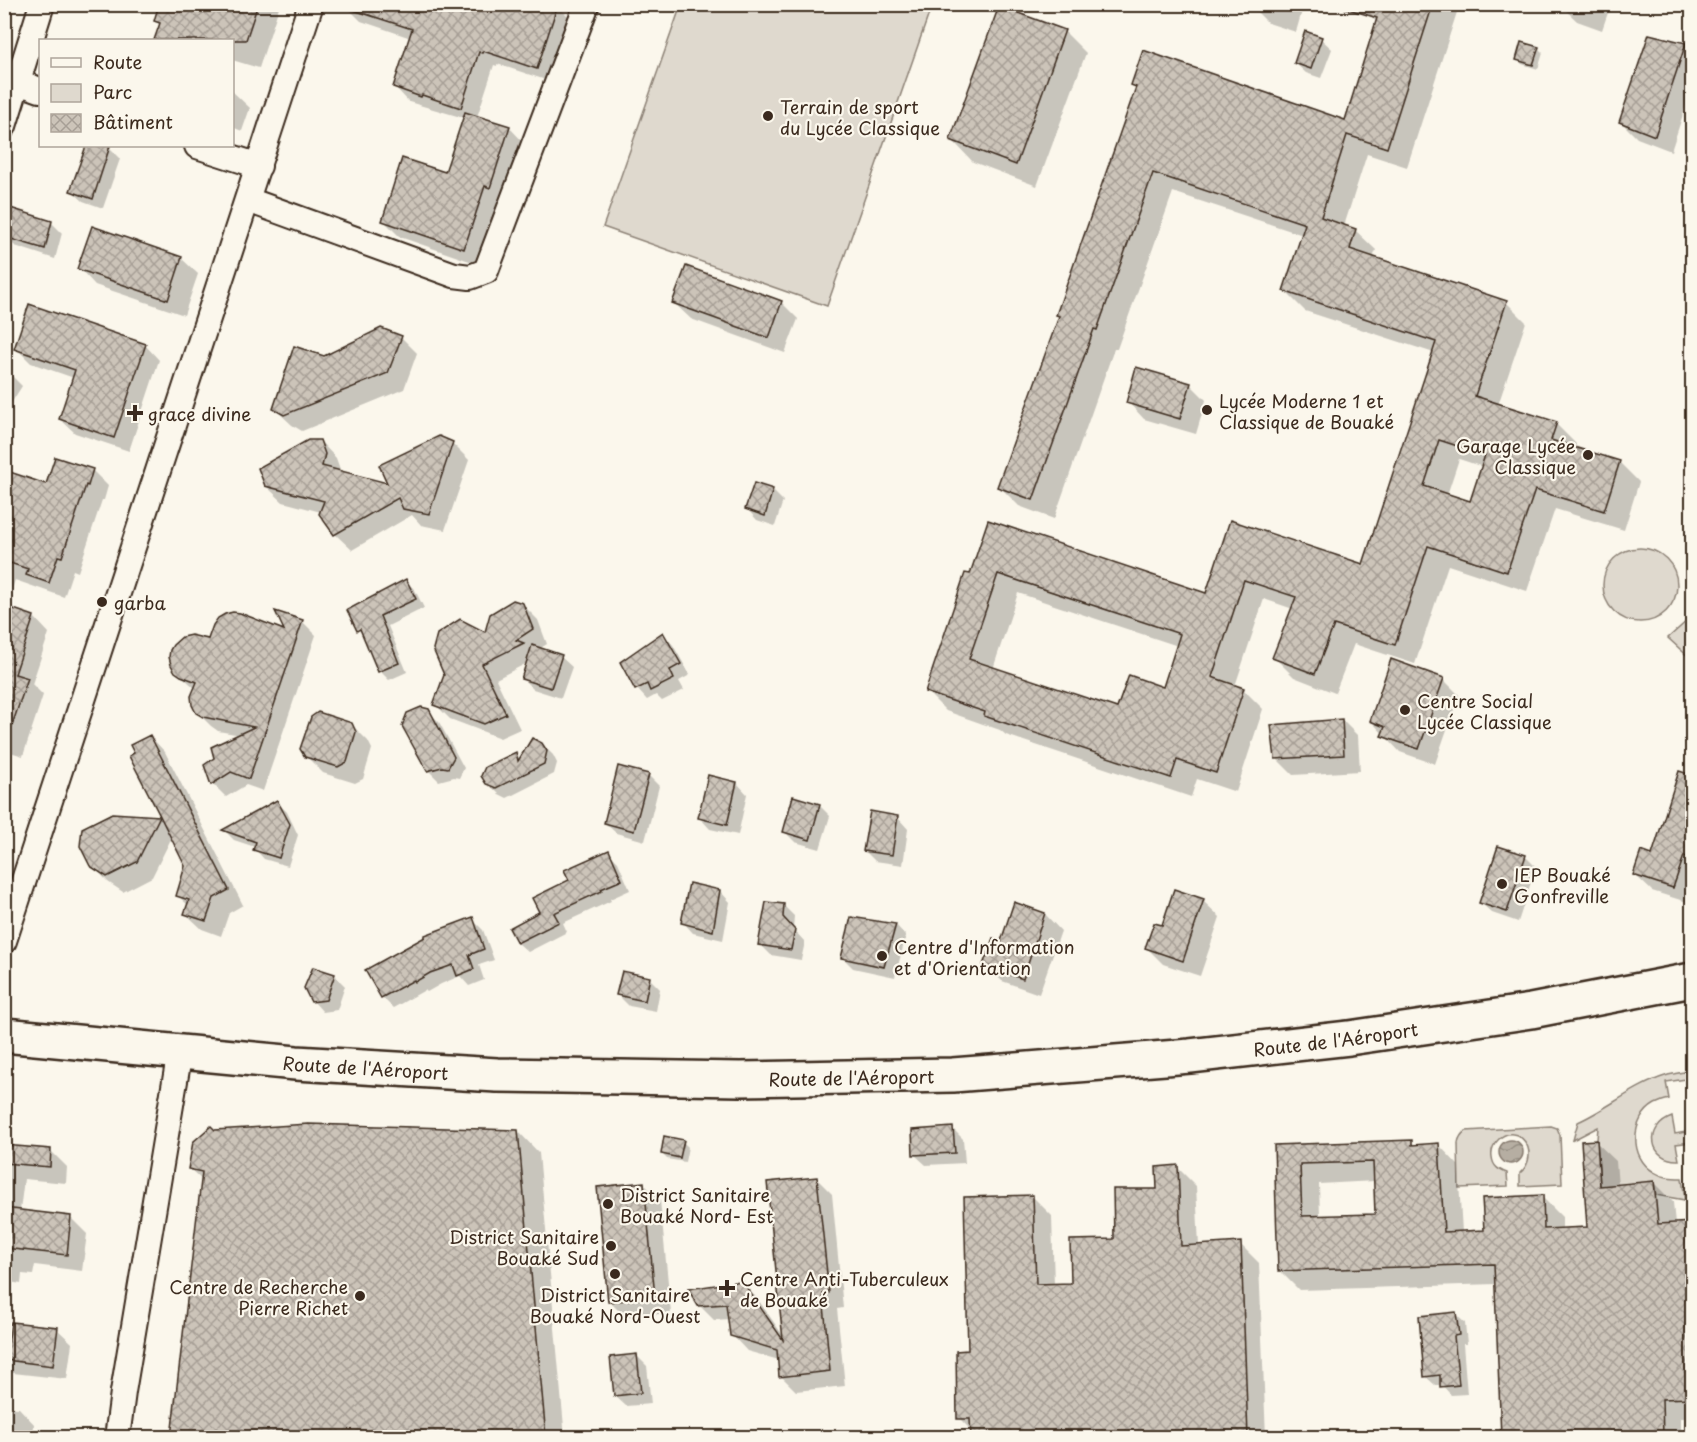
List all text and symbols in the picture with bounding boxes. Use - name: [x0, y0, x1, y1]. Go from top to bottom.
- legend: [39, 39, 234, 147]
- text: Route: [93, 48, 143, 75]
- text: Parc: [93, 78, 132, 105]
- place label: Terrain de sport du Lycée Classique: [780, 93, 940, 141]
- text: Bâtiment: [93, 108, 173, 135]
- marker: Terrain de sport du Lycée Classique: [761, 109, 775, 123]
- place label: Lycée Moderne 1 et Classique de Bouaké: [1219, 387, 1394, 435]
- place label: grace divine: [148, 400, 251, 427]
- marker: Lycée Moderne 1 et Classique de Bouaké: [1200, 403, 1214, 417]
- marker: grace divine: [126, 404, 144, 422]
- place label: Garage Lycée Classique: [1456, 432, 1576, 480]
- marker: Garage Lycée Classique: [1581, 448, 1595, 462]
- place label: garba: [114, 589, 166, 616]
- marker: garba: [95, 595, 109, 609]
- place label: Centre Social Lycée Classique: [1417, 687, 1552, 735]
- marker: Centre Social Lycée Classique: [1398, 703, 1412, 717]
- place label: IEP Bouaké Gonfreville: [1514, 861, 1611, 909]
- marker: IEP Bouaké Gonfreville: [1495, 877, 1509, 891]
- place label: Centre d'Information et d'Orientation: [894, 933, 1075, 981]
- marker: Centre d'Information et d'Orientation: [875, 949, 889, 963]
- street label: Route de l'Aéroport: [1252, 1014, 1420, 1062]
- street label: Route de l'Aéroport: [281, 1048, 449, 1086]
- street label: Route de l'Aéroport: [768, 1062, 935, 1092]
- place label: District Sanitaire Bouaké Nord- Est: [620, 1181, 774, 1229]
- marker: District Sanitaire Bouaké Nord- Est: [601, 1197, 615, 1211]
- place label: District Sanitaire Bouaké Sud: [449, 1223, 599, 1271]
- marker: District Sanitaire Bouaké Sud: [604, 1239, 618, 1253]
- place label: Centre Anti-Tuberculeux de Bouaké: [740, 1265, 949, 1313]
- marker: District Sanitaire Bouaké Nord-Ouest: [608, 1267, 622, 1281]
- place label: Centre de Recherche Pierre Richet: [169, 1273, 348, 1321]
- marker: Centre Anti-Tuberculeux de Bouaké: [718, 1279, 736, 1297]
- place label: District Sanitaire Bouaké Nord-Ouest: [530, 1281, 700, 1329]
- marker: Centre de Recherche Pierre Richet: [353, 1289, 367, 1303]

